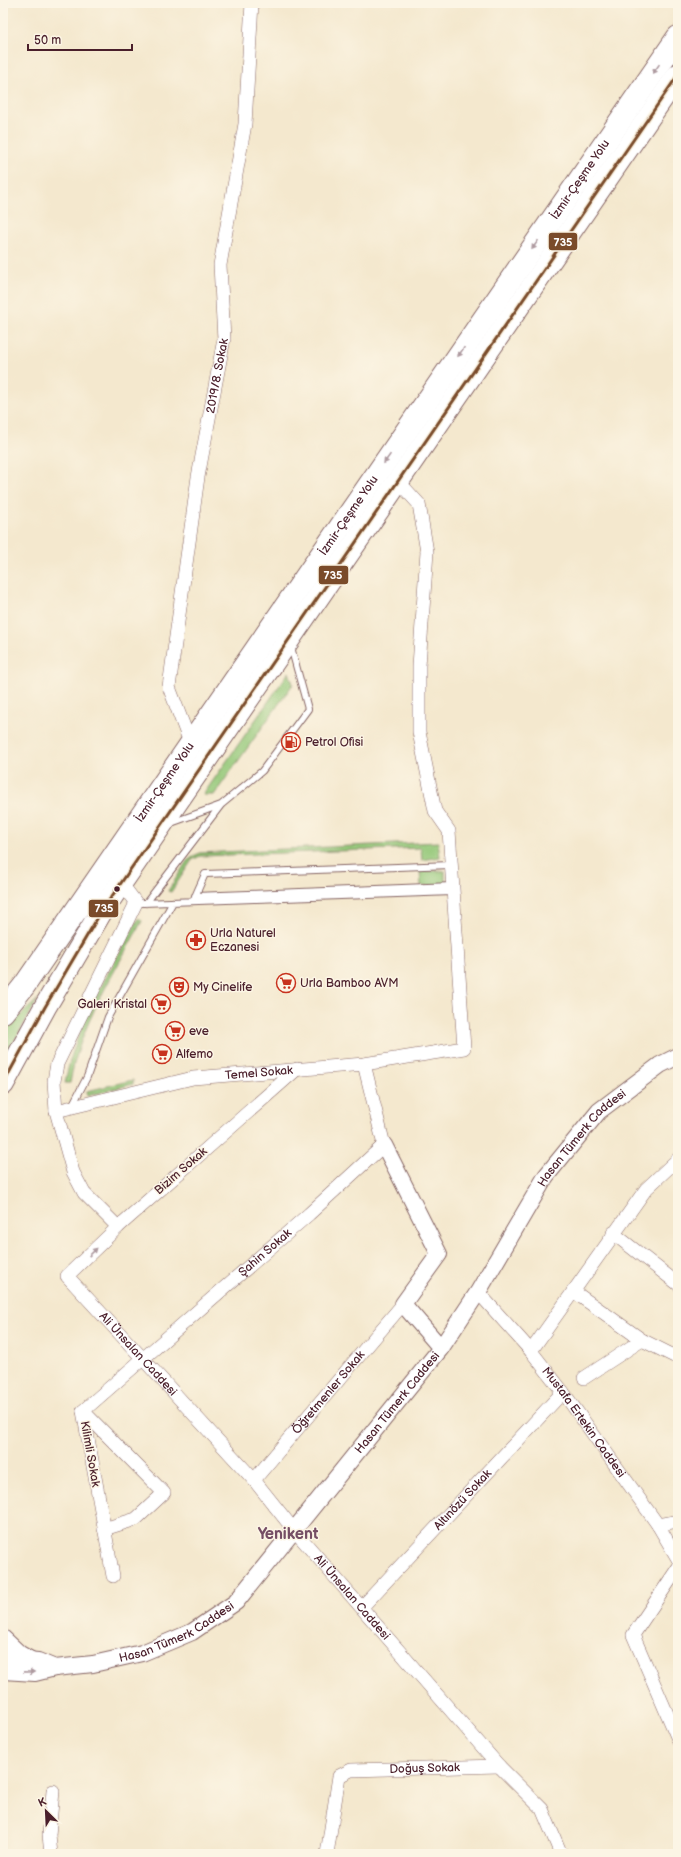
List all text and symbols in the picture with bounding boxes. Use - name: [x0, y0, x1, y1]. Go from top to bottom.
- scale bar: [28, 26, 132, 52]
- text: 50 m: [34, 33, 61, 48]
- one-way arrow: [652, 64, 660, 74]
- street label: İzmir-Çeşme Yolu: [546, 137, 613, 222]
- line badge: 735: [548, 232, 578, 251]
- text: 735: [554, 236, 573, 249]
- one-way arrow: [531, 240, 539, 250]
- street label: 2019/8. Sokak: [203, 337, 231, 415]
- one-way arrow: [457, 347, 465, 357]
- one-way arrow: [383, 454, 391, 465]
- street label: İzmir-Çeşme Yolu: [315, 473, 381, 558]
- line badge: 735: [318, 565, 349, 585]
- text: 735: [324, 569, 343, 582]
- fuel station icon: Petrol Ofisi: [280, 731, 302, 753]
- place label: Petrol Ofisi: [305, 735, 364, 750]
- street label: İzmir-Çeşme Yolu: [131, 739, 197, 825]
- unlabelled marker: [112, 884, 122, 894]
- line badge: 735: [88, 899, 119, 918]
- text: 735: [95, 902, 114, 915]
- place label: Urla Naturel Eczanesi: [210, 926, 276, 955]
- pharmacy icon: Urla Naturel Eczanesi: [185, 929, 207, 951]
- supermarket icon: Urla Bamboo AVM: [275, 972, 297, 994]
- theatre icon: My Cinelife: [168, 976, 190, 998]
- place label: Urla Bamboo AVM: [300, 976, 399, 991]
- place label: My Cinelife: [193, 980, 252, 995]
- supermarket icon: Galeri Kristal: [150, 993, 172, 1015]
- place label: Galeri Kristal: [78, 997, 147, 1012]
- supermarket icon: eve: [164, 1020, 186, 1042]
- place label: eve: [189, 1024, 209, 1039]
- supermarket icon: Alfemo: [151, 1043, 173, 1065]
- place label: Alfemo: [176, 1047, 213, 1062]
- street label: Temel Sokak: [224, 1062, 294, 1083]
- street label: Hasan Tümerk Caddesi: [534, 1086, 629, 1189]
- street label: Bizim Sokak: [152, 1144, 211, 1198]
- street label: Şahin Sokak: [235, 1225, 295, 1280]
- one-way arrow: [88, 1247, 98, 1256]
- street label: Ali Ünsalan Caddesi: [96, 1309, 181, 1399]
- street label: Öğretmenler Sokak: [288, 1347, 368, 1437]
- street label: Hasan Tümerk Caddesi: [351, 1348, 443, 1456]
- street label: Mustafa Ertekin Caddesi: [539, 1364, 629, 1480]
- street label: Kilimli Sokak: [77, 1420, 103, 1488]
- street label: Altınözü Sokak: [430, 1466, 495, 1533]
- district label: Yenikent: [258, 1525, 319, 1544]
- street label: Ali Ünsalan Caddesi: [311, 1551, 394, 1643]
- street label: Hasan Tümerk Caddesi: [117, 1598, 237, 1665]
- one-way arrow: [23, 1669, 35, 1676]
- street label: Doğuş Sokak: [389, 1760, 460, 1776]
- north arrow: [26, 1791, 66, 1831]
- text: K: [36, 1795, 49, 1810]

